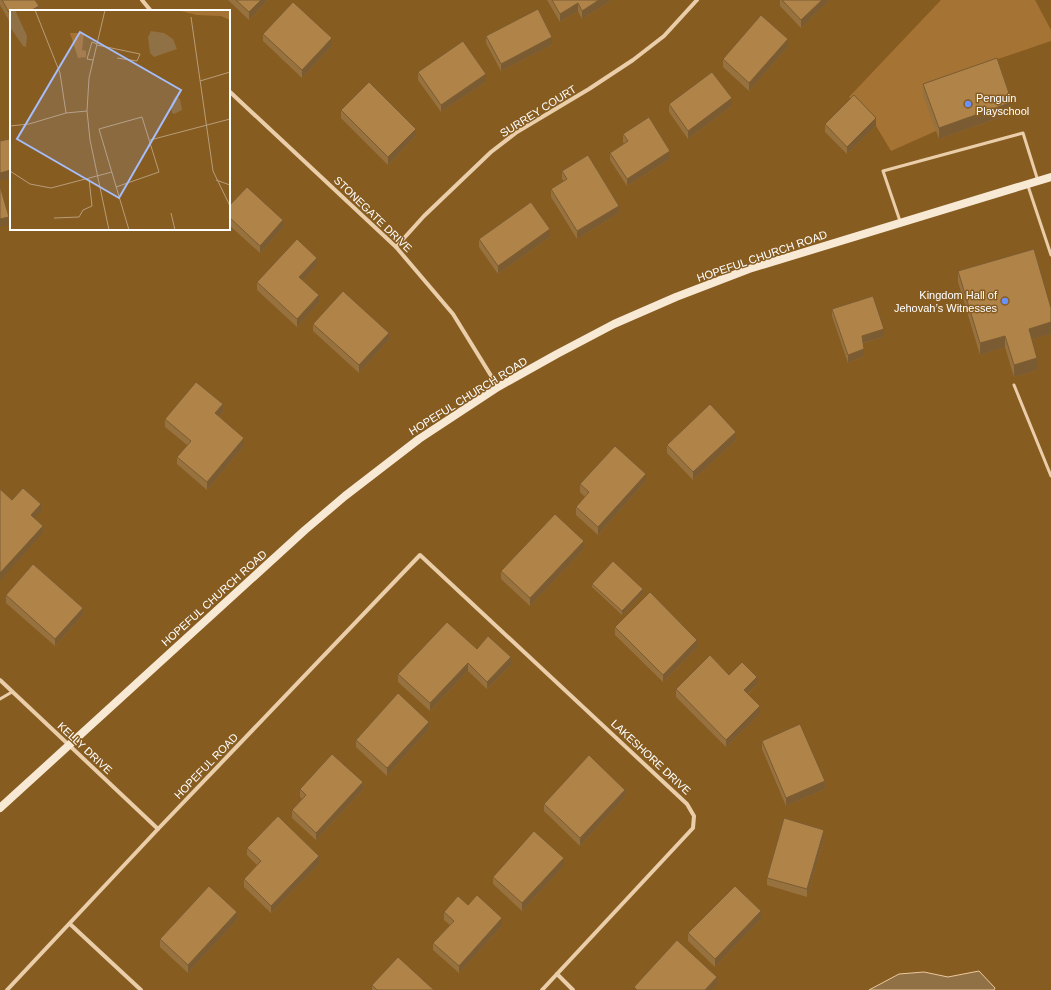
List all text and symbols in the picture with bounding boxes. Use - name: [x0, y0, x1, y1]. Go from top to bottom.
- inset map: [10, 10, 230, 230]
- street label: SURREY COURT: [498, 83, 579, 139]
- place label: Penguin Playschool: [976, 92, 1029, 117]
- marker: Penguin Playschool: [963, 99, 973, 109]
- street label: STONEGATE DRIVE: [332, 174, 414, 254]
- street label: HOPEFUL CHURCH ROAD: [695, 228, 829, 284]
- place label: Kingdom Hall of Jehovah’s Witnesses: [894, 289, 998, 314]
- marker: Kingdom Hall of Jehovah’s Witnesses: [1000, 296, 1010, 306]
- street label: HOPEFUL CHURCH ROAD: [407, 355, 529, 437]
- street label: HOPEFUL CHURCH ROAD: [159, 548, 269, 648]
- street label: LAKESHORE DRIVE: [609, 717, 693, 797]
- street label: KELLY DRIVE: [55, 720, 115, 776]
- street label: HOPEFUL ROAD: [172, 731, 240, 801]

